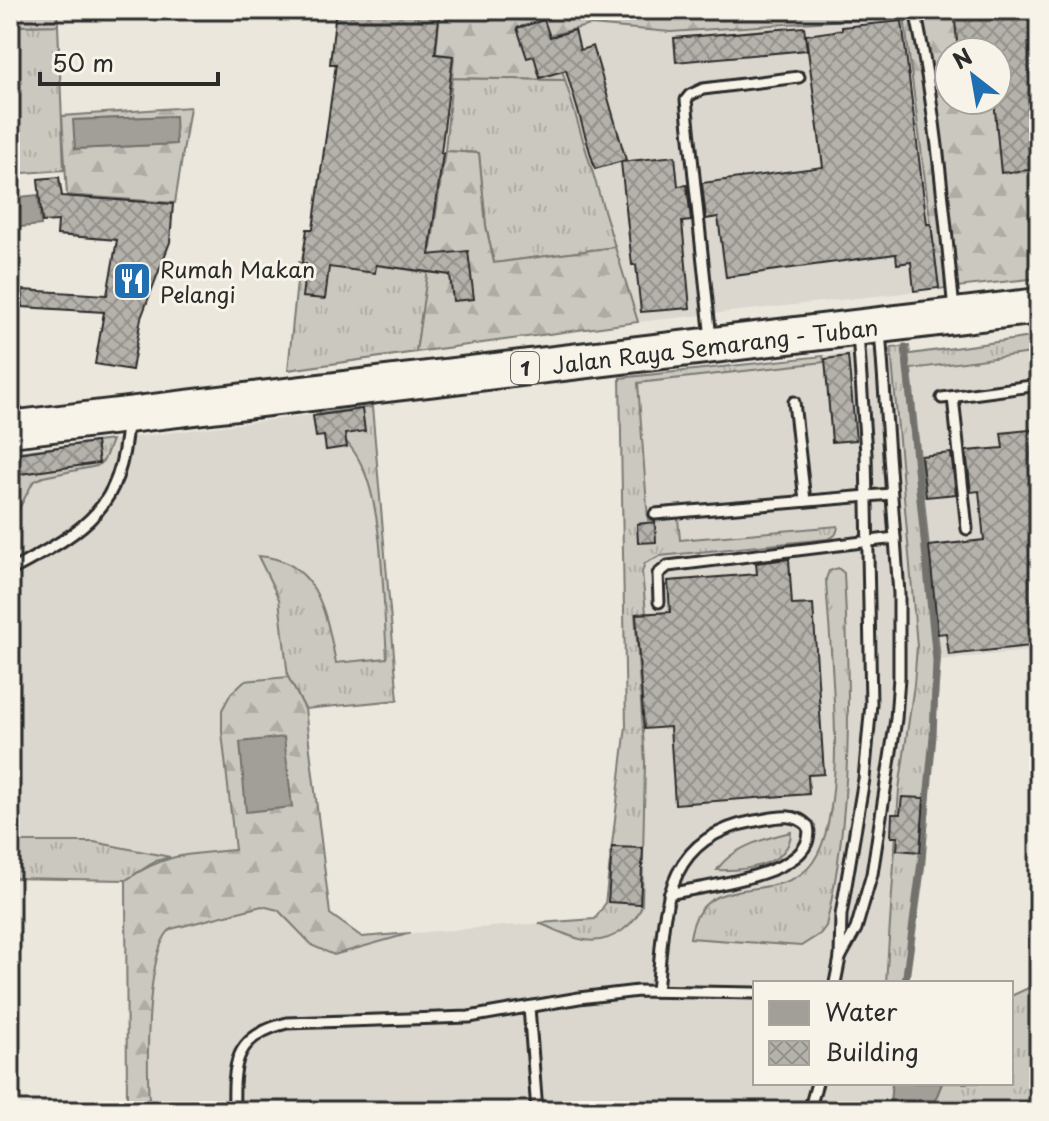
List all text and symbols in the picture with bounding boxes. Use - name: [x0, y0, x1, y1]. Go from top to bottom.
- scale bar: [40, 36, 218, 86]
- north arrow: [933, 36, 1013, 116]
- text: N: [946, 39, 978, 76]
- text: 50 m: [52, 44, 114, 80]
- place label: Rumah Makan Pelangi: [160, 252, 315, 310]
- restaurant icon: Rumah Makan Pelangi: [111, 260, 153, 302]
- street label: Jalan Raya Semarang - Tuban: [550, 309, 880, 381]
- road number: 1: [511, 352, 539, 384]
- legend: [753, 981, 1013, 1085]
- text: Water: [825, 993, 898, 1029]
- text: Building: [825, 1033, 919, 1069]

